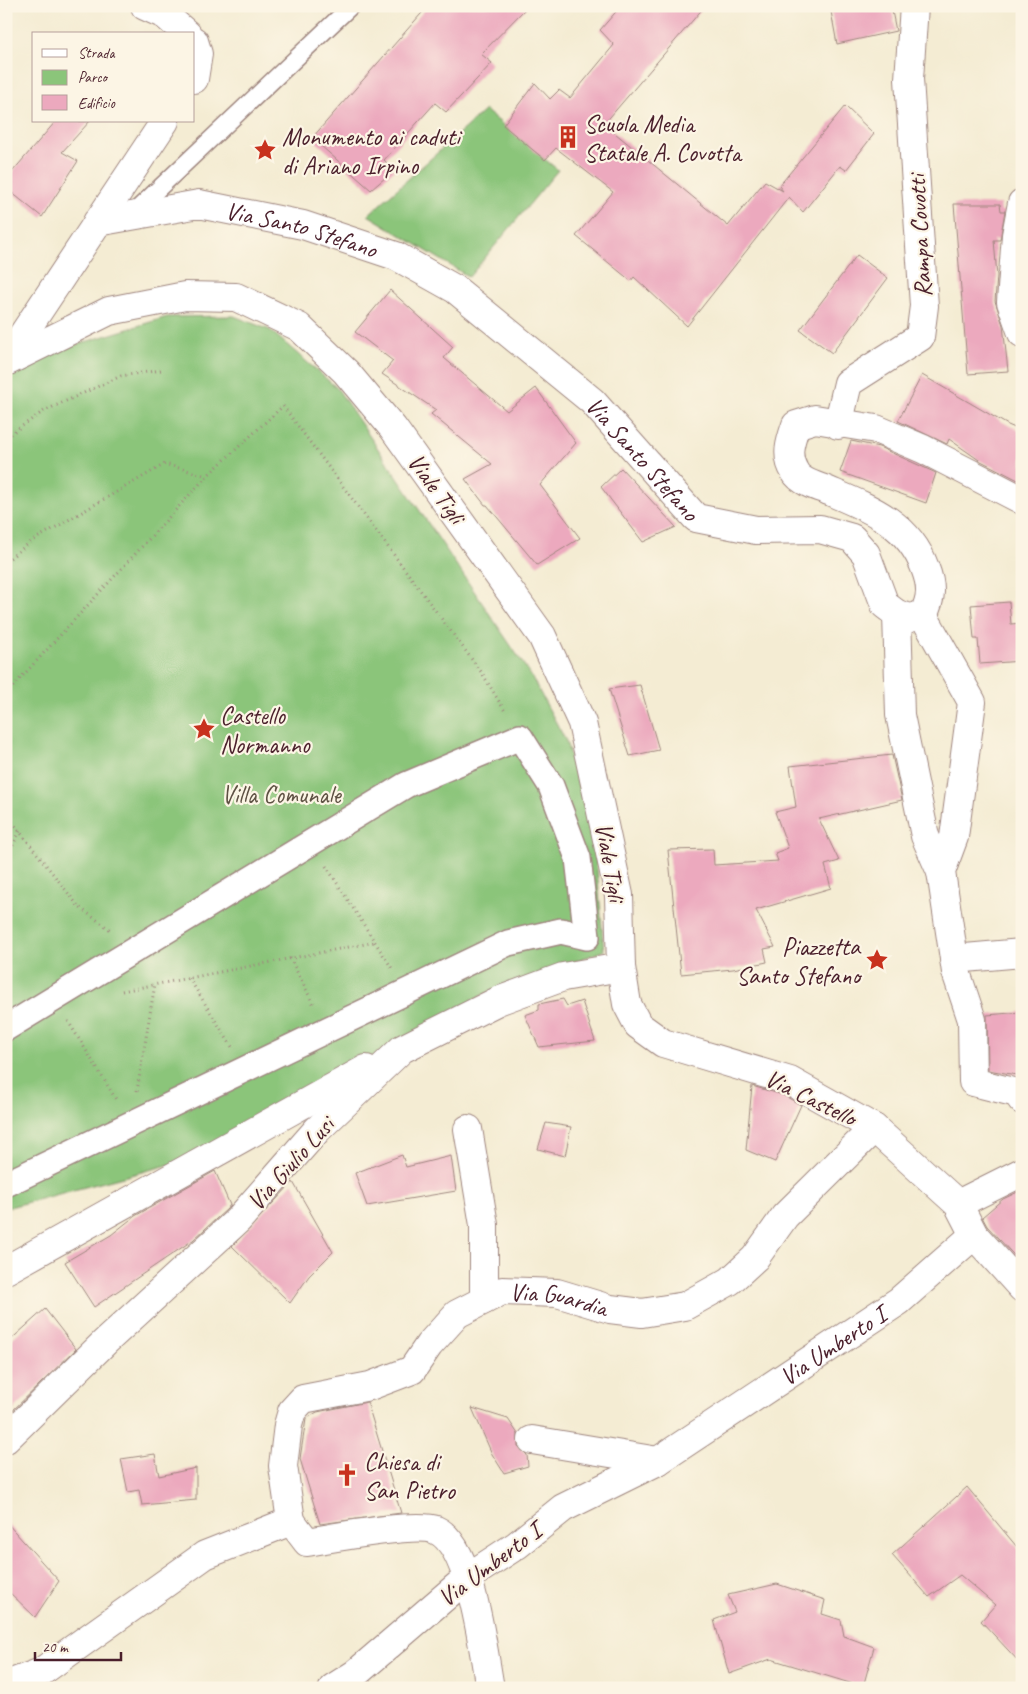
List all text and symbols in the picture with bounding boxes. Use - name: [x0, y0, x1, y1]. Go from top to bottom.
- legend: [32, 32, 195, 122]
- text: Strada: [78, 44, 115, 63]
- text: Parco: [78, 68, 109, 87]
- text: Edificio: [78, 94, 116, 113]
- place label: Scuola Media Statale A. Covotta: [584, 108, 744, 169]
- place label: Monumento ai caduti di Ariano Irpino: [282, 121, 463, 182]
- building icon: Scuola Media Statale A. Covotta: [555, 124, 581, 150]
- place icon: Monumento ai caduti di Ariano Irpino: [252, 137, 278, 163]
- street label: Rampa Covotti: [901, 170, 939, 298]
- street label: Via Santo Stefano: [223, 195, 382, 266]
- street label: Via Santo Stefano: [579, 390, 707, 529]
- street label: Viale Tigli: [400, 447, 474, 533]
- place label: Castello Normanno: [220, 700, 311, 761]
- place icon: Castello Normanno: [191, 716, 217, 742]
- park label: Villa Comunale: [221, 779, 342, 811]
- street label: Viale Tigli: [587, 820, 633, 907]
- place label: Piazzetta Santo Stefano: [736, 931, 863, 992]
- place icon: Piazzetta Santo Stefano: [864, 947, 890, 973]
- street label: Via Castello: [760, 1062, 864, 1135]
- street label: Via Giulio Lusi: [240, 1108, 343, 1217]
- street label: Via Guardia: [509, 1276, 614, 1325]
- street label: Via Umberto I: [774, 1296, 897, 1393]
- place label: Chiesa di San Pietro: [364, 1446, 456, 1507]
- church icon: Chiesa di San Pietro: [334, 1462, 360, 1488]
- street label: Via Umberto I: [432, 1512, 552, 1614]
- scale bar: [35, 1629, 121, 1661]
- text: 20 m: [42, 1638, 69, 1657]

